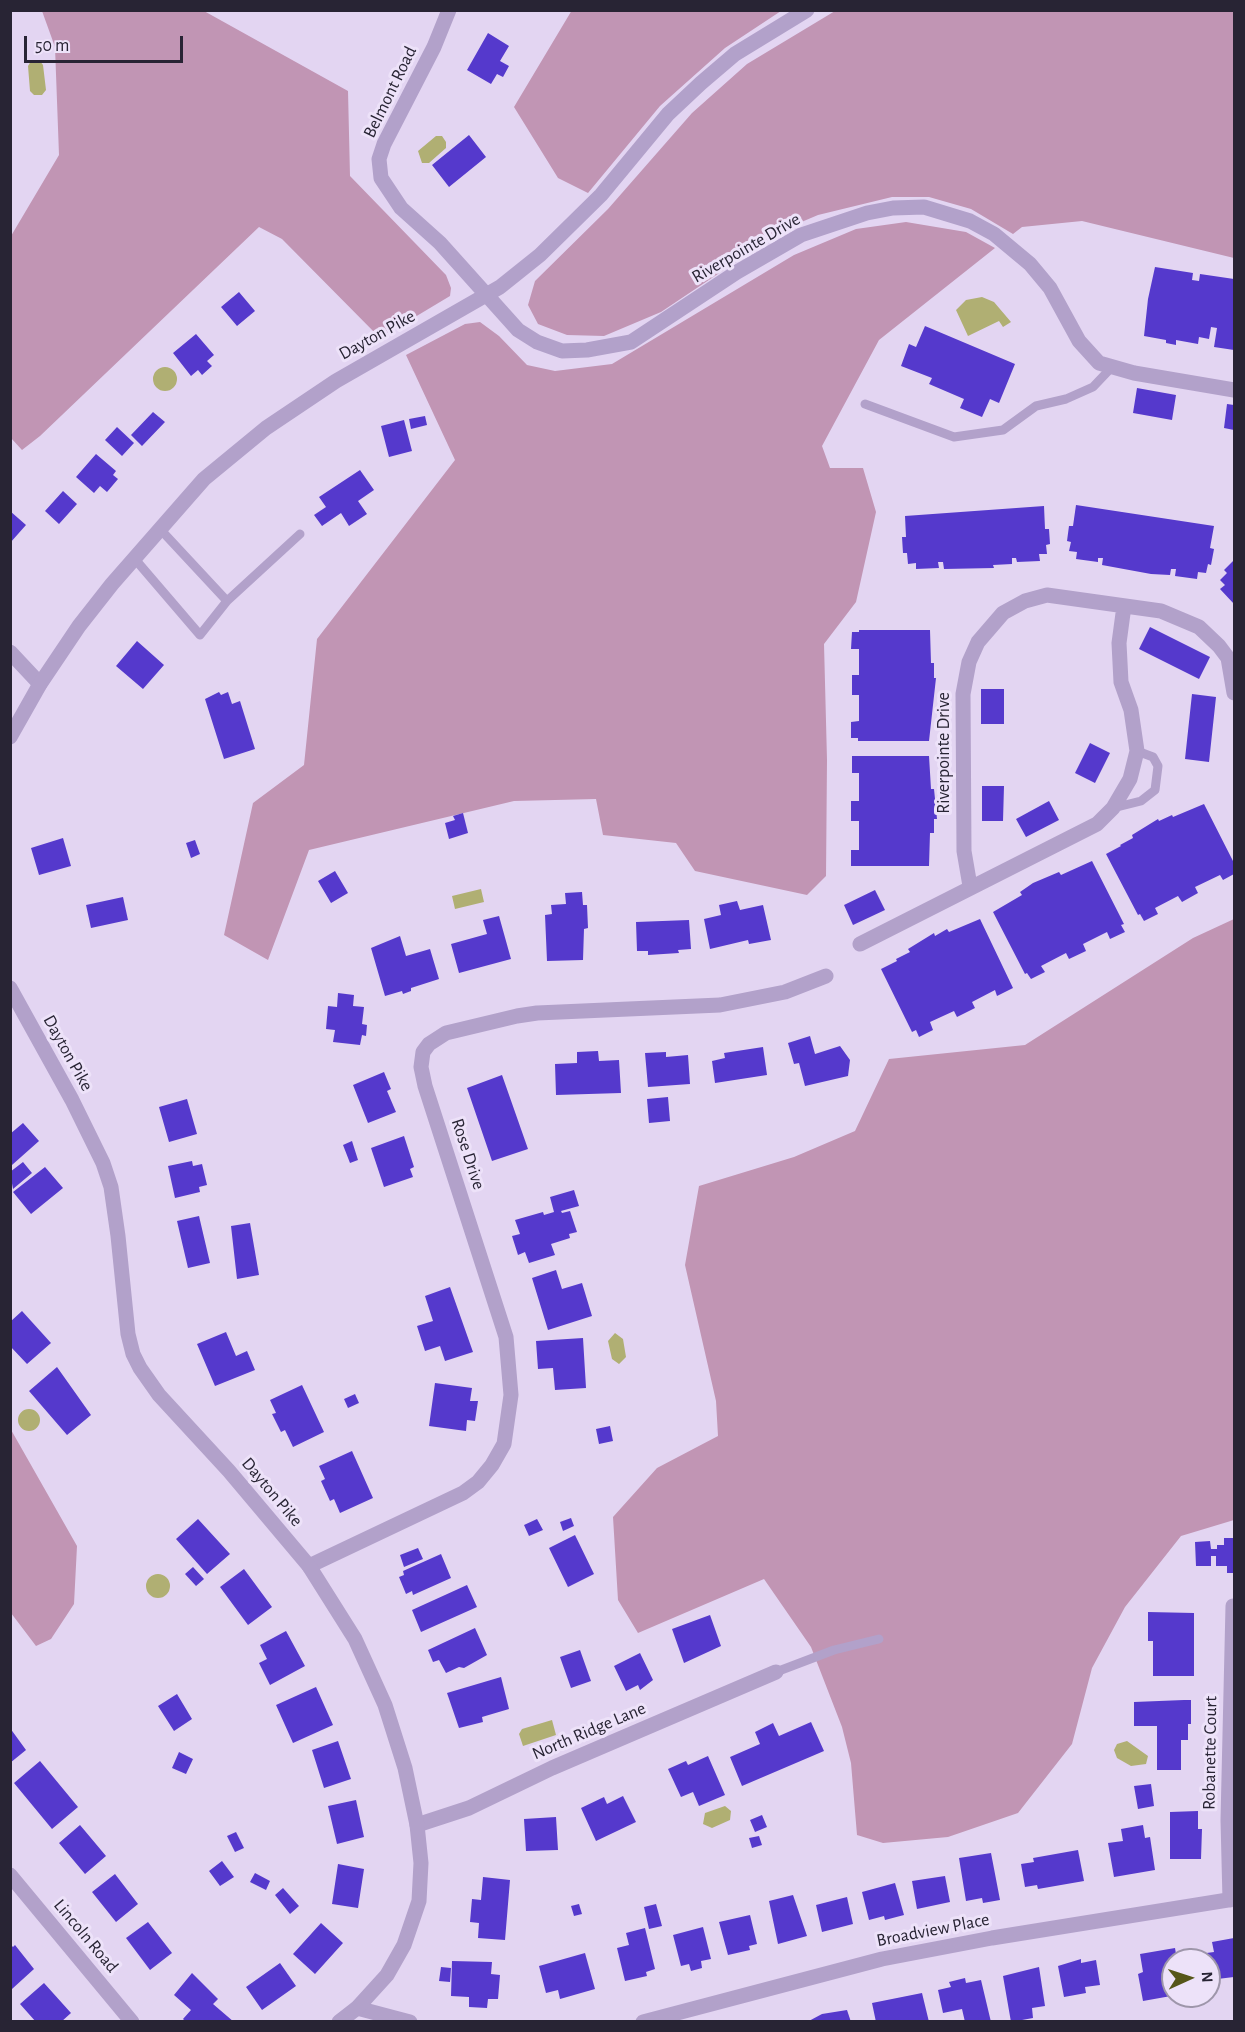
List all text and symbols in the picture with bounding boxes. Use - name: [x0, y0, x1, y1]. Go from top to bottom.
- scale bar: [27, 24, 186, 62]
- text: 50 m: [35, 37, 69, 55]
- street label: Belmont Road: [359, 43, 421, 141]
- street label: Riverpointe Drive: [688, 208, 804, 288]
- street label: Dayton Pike: [335, 305, 419, 365]
- street label: Riverpointe Drive: [933, 692, 955, 814]
- street label: Dayton Pike: [38, 1011, 98, 1095]
- street label: Rose Drive: [446, 1116, 490, 1192]
- street label: Dayton Pike: [237, 1453, 307, 1531]
- street label: Robanette Court: [1198, 1696, 1222, 1810]
- street label: North Ridge Lane: [529, 1697, 649, 1765]
- street label: Lincoln Road: [49, 1895, 123, 1977]
- street label: Broadview Place: [875, 1908, 991, 1952]
- north arrow: [1161, 1948, 1221, 2008]
- text: N: [1199, 1971, 1215, 1983]

